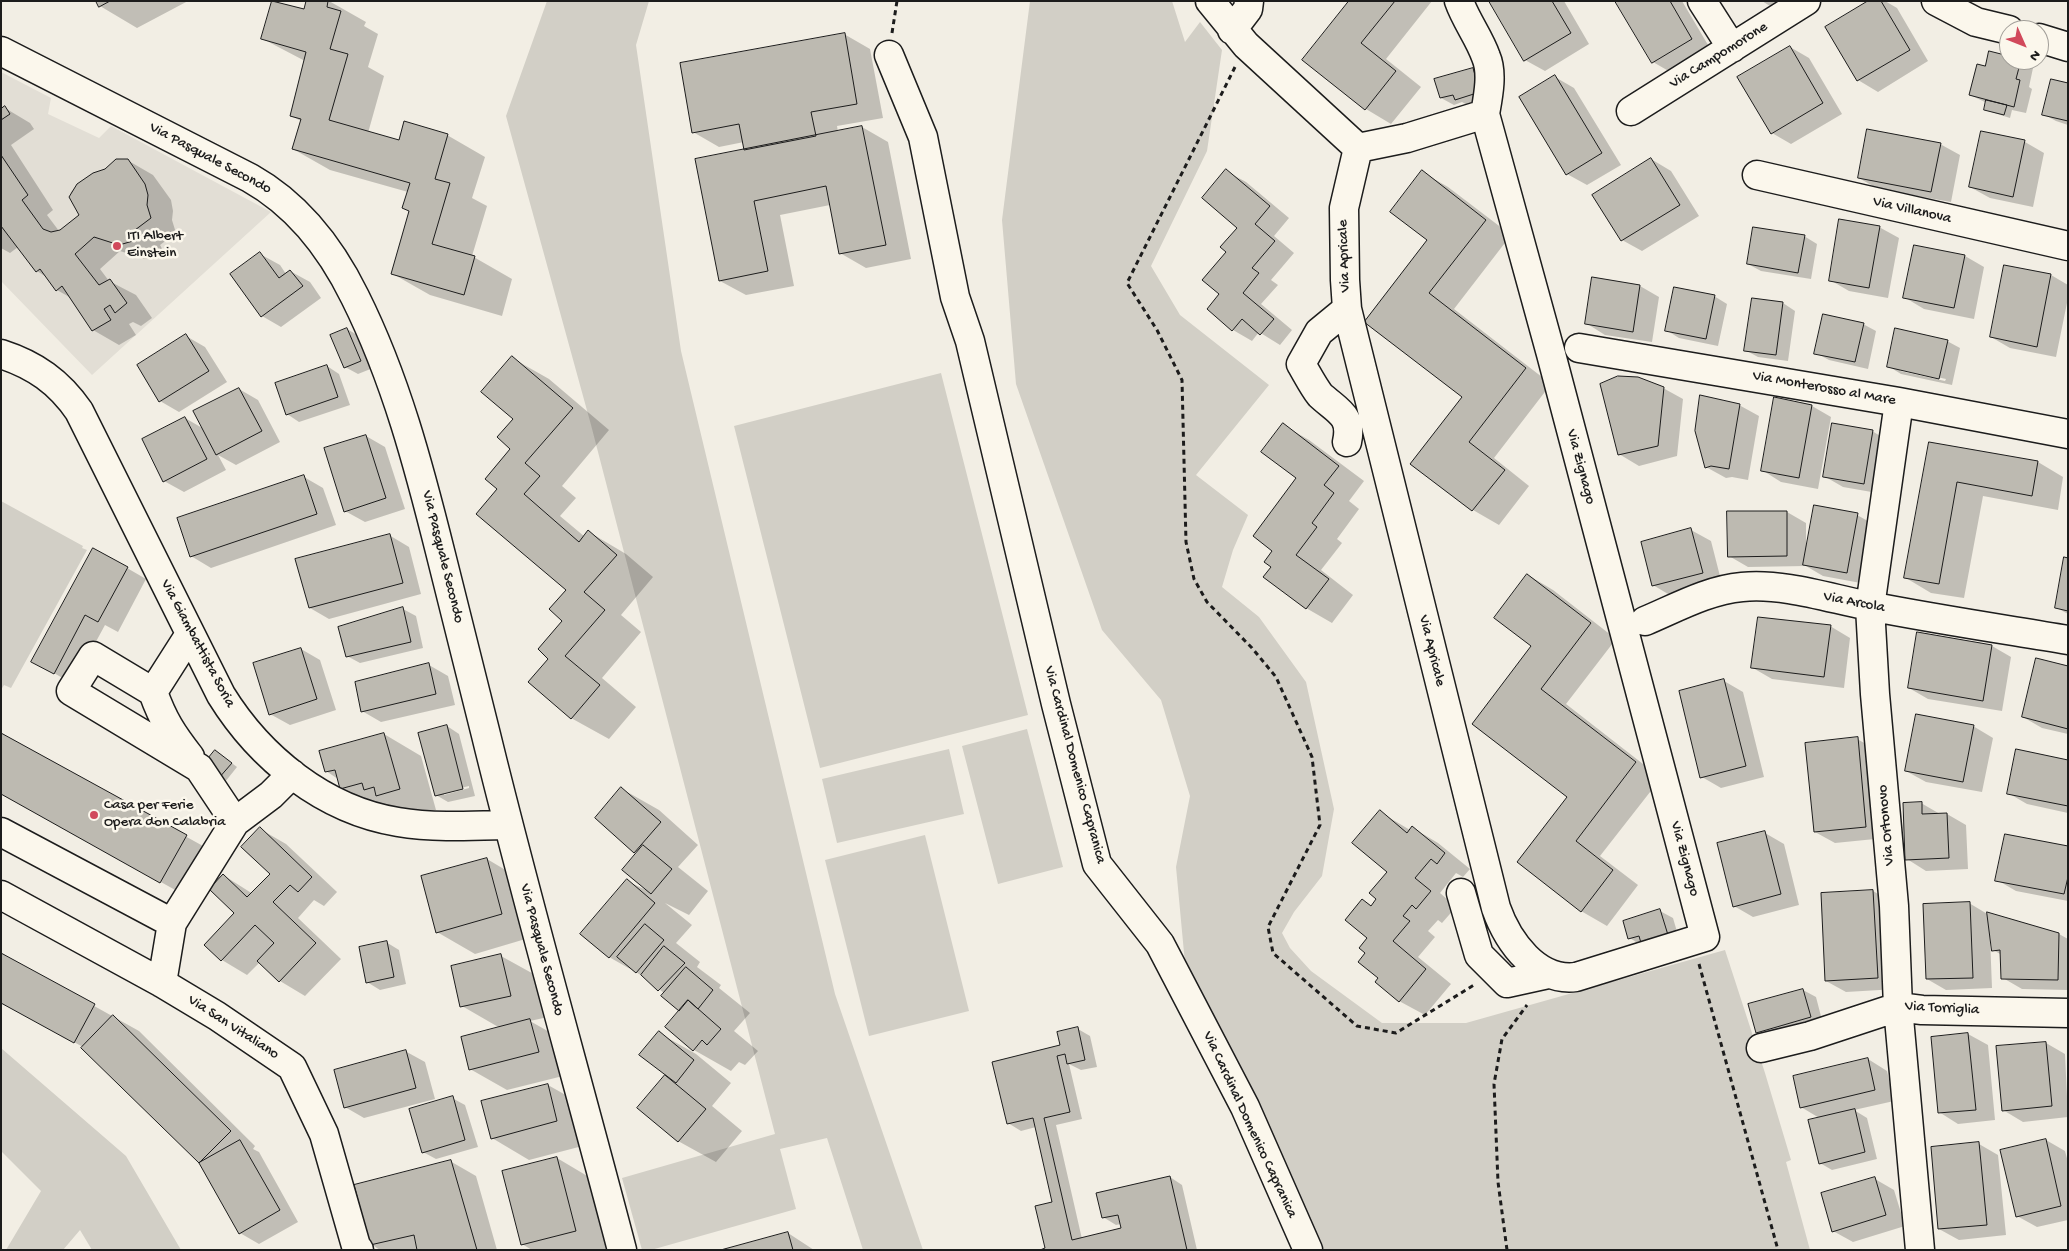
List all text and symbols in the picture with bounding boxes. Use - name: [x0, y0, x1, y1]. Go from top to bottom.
- street label: Via Campomorone: [1667, 19, 1771, 93]
- north arrow: [1999, 20, 2049, 70]
- text: N: [2025, 46, 2044, 64]
- street label: Via Pasquale Secondo: [146, 119, 274, 199]
- street label: Via Villanova: [1871, 193, 1953, 229]
- street label: Via Apricale: [1335, 219, 1355, 293]
- place label: ITI Albert Einstein: [127, 228, 183, 263]
- marker: ITI Albert Einstein: [111, 240, 123, 252]
- street label: Via Monterosso al Mare: [1751, 368, 1897, 410]
- street label: Via Zignago: [1561, 428, 1599, 506]
- street label: Via Pasquale Secondo: [417, 489, 467, 625]
- street label: Via Giambattista Soria: [156, 577, 238, 711]
- street label: Via Arcola: [1822, 588, 1886, 618]
- street label: Via Apricale: [1413, 614, 1449, 688]
- street label: Via Cardinal Domenico Capranica: [1039, 664, 1109, 866]
- street label: Via Ortonovo: [1875, 784, 1899, 866]
- place label: Casa per Ferie Opera don Calabria: [104, 797, 225, 832]
- marker: Casa per Ferie Opera don Calabria: [88, 809, 100, 821]
- street label: Via Zignago: [1665, 820, 1703, 898]
- street label: Via Pasquale Secondo: [515, 882, 567, 1018]
- street label: Via San Vitaliano: [184, 992, 282, 1064]
- street label: Via Torriglia: [1904, 998, 1980, 1020]
- street label: Via Cardinal Domenico Capranica: [1198, 1029, 1300, 1221]

